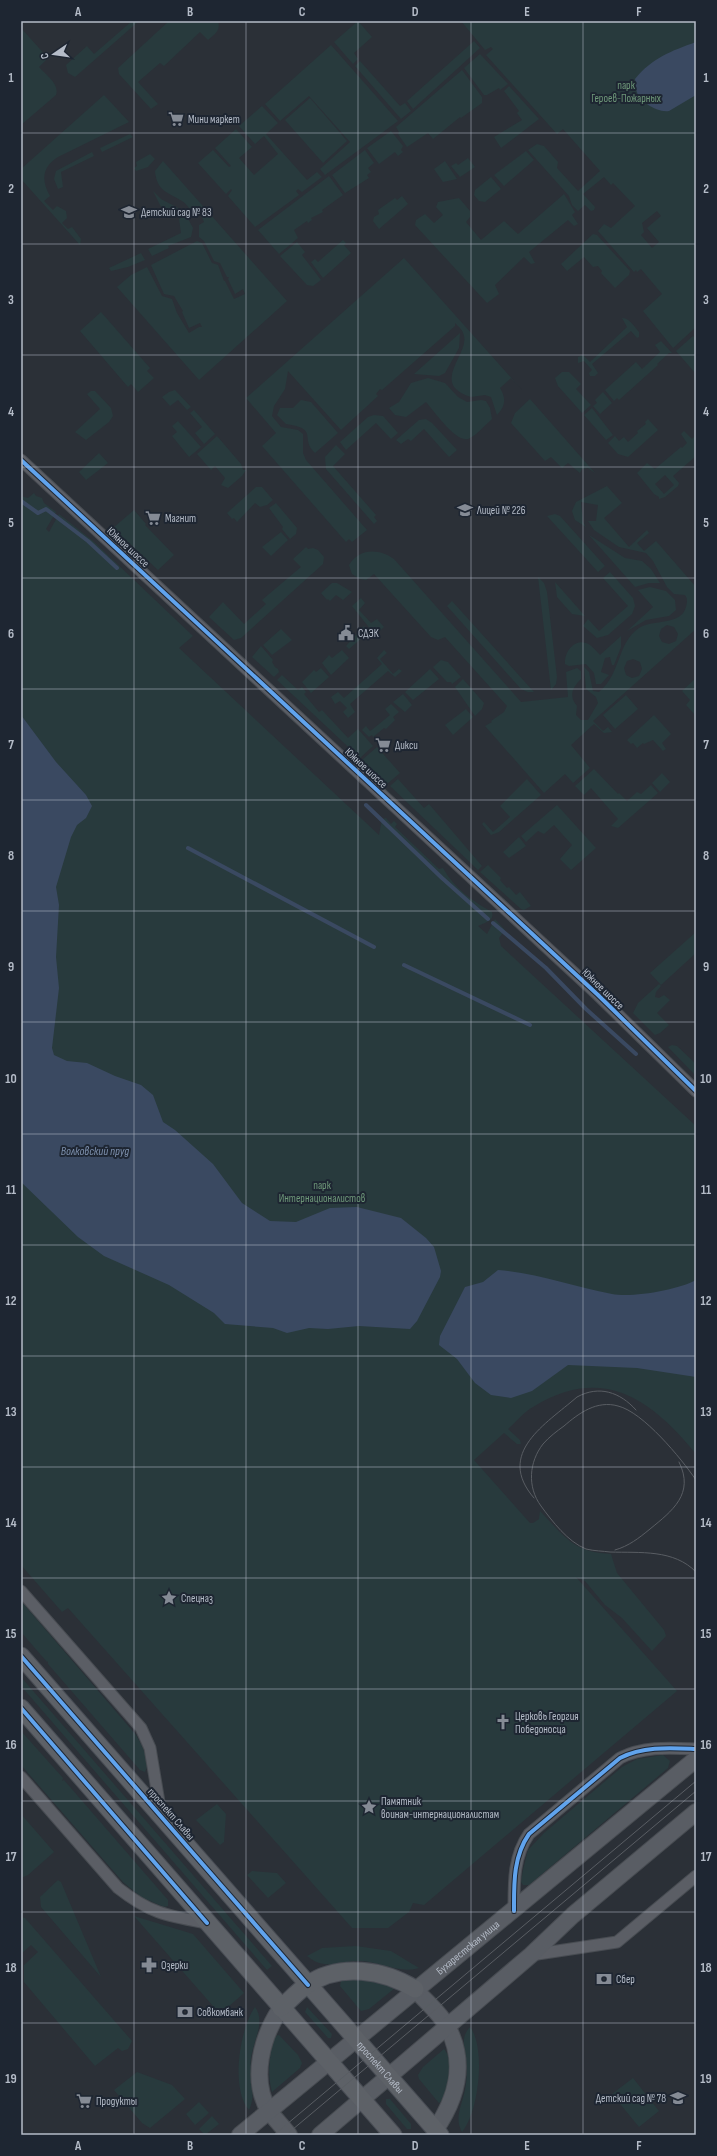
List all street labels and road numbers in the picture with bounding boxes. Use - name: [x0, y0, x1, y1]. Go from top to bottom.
- street label: Южное шоссе: [104, 524, 152, 570]
- street label: Южное шоссе: [342, 745, 390, 791]
- street label: Южное шоссе: [579, 966, 627, 1012]
- street label: проспект Славы: [145, 1785, 197, 1843]
- street label: Бухарестская улица: [433, 1918, 502, 1977]
- street label: проспект Славы: [354, 2038, 407, 2096]

